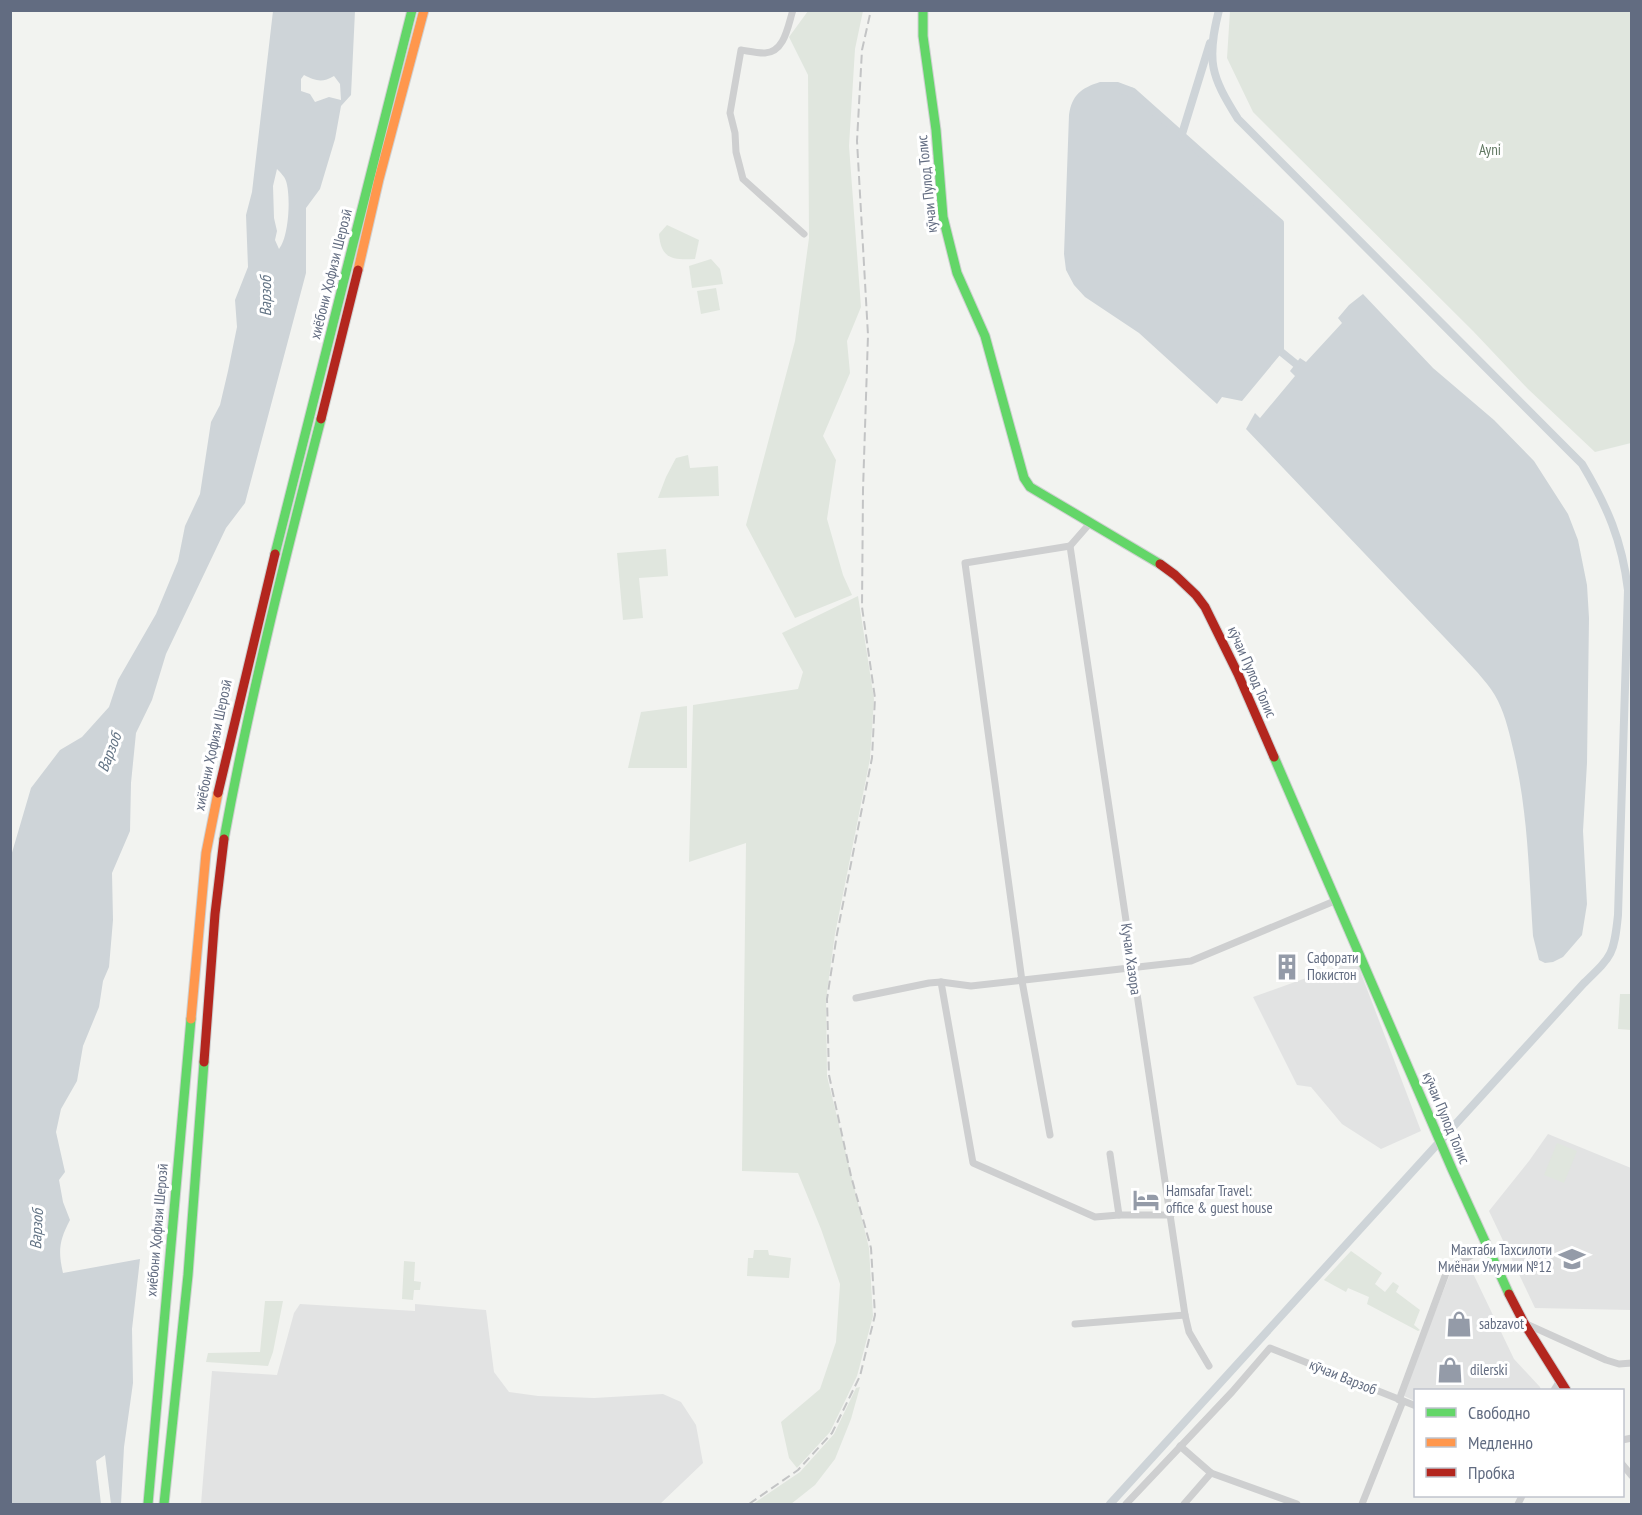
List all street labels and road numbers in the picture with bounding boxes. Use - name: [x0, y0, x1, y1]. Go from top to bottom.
- street label: кӯчаи Пулод Толис: [912, 134, 941, 234]
- street label: хиёбони Ҳофизи Шерозӣ: [305, 207, 356, 341]
- street label: кӯчаи Пулод Толис: [1224, 623, 1281, 721]
- street label: хиёбони Ҳофизи Шерозӣ: [189, 678, 236, 812]
- street label: Кучаи Хазора: [1117, 922, 1146, 996]
- street label: кӯчаи Пулод Толис: [1419, 1069, 1475, 1167]
- street label: хиёбони Ҳофизи Шерозӣ: [141, 1163, 172, 1297]
- street label: кӯчаи Варзоб: [1307, 1354, 1380, 1399]

